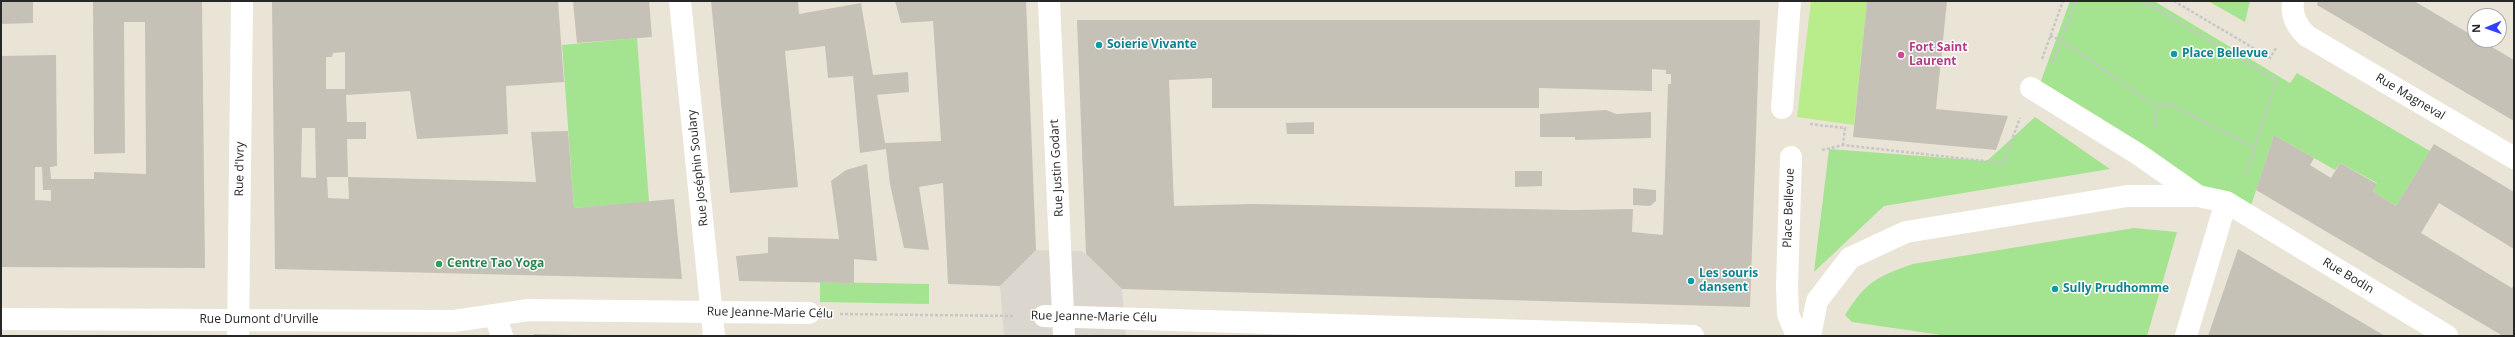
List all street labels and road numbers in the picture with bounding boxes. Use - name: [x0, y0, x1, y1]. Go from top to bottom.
- street label: Rue Magneval: [2373, 71, 2447, 123]
- street label: Rue Joséphin Soulary: [685, 109, 711, 227]
- street label: Rue Justin Godart: [1047, 119, 1067, 217]
- street label: Rue d'Ivry: [232, 141, 248, 197]
- street label: Place Bellevue: [1780, 168, 1798, 248]
- street label: Rue Bodin: [2320, 255, 2376, 297]
- street label: Rue Jeanne-Marie Célu: [707, 305, 833, 321]
- street label: Rue Jeanne-Marie Célu: [1031, 309, 1157, 325]
- street label: Rue Dumont d'Urville: [199, 313, 319, 327]

